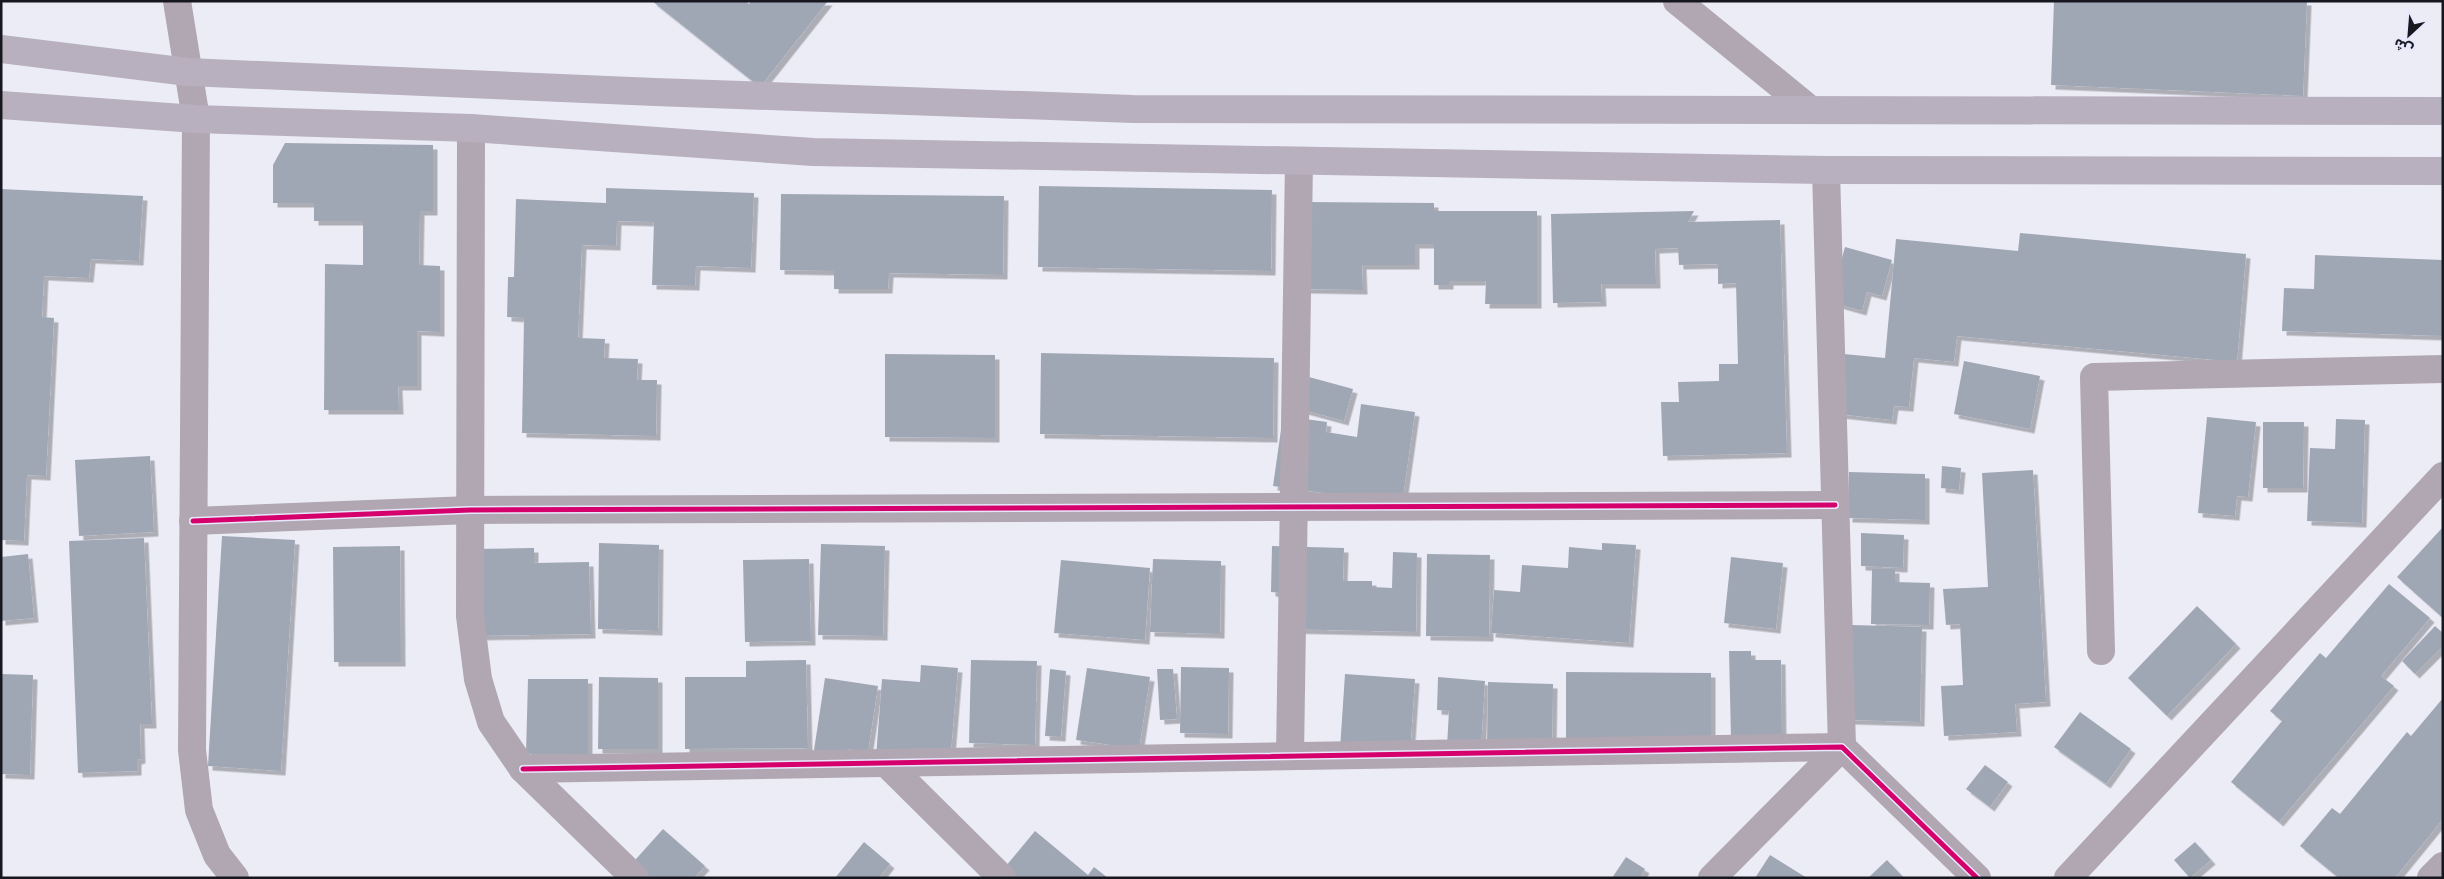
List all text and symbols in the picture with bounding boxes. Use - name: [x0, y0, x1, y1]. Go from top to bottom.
- north arrow: [2384, 10, 2434, 60]
- text: ش: [2391, 34, 2416, 59]

